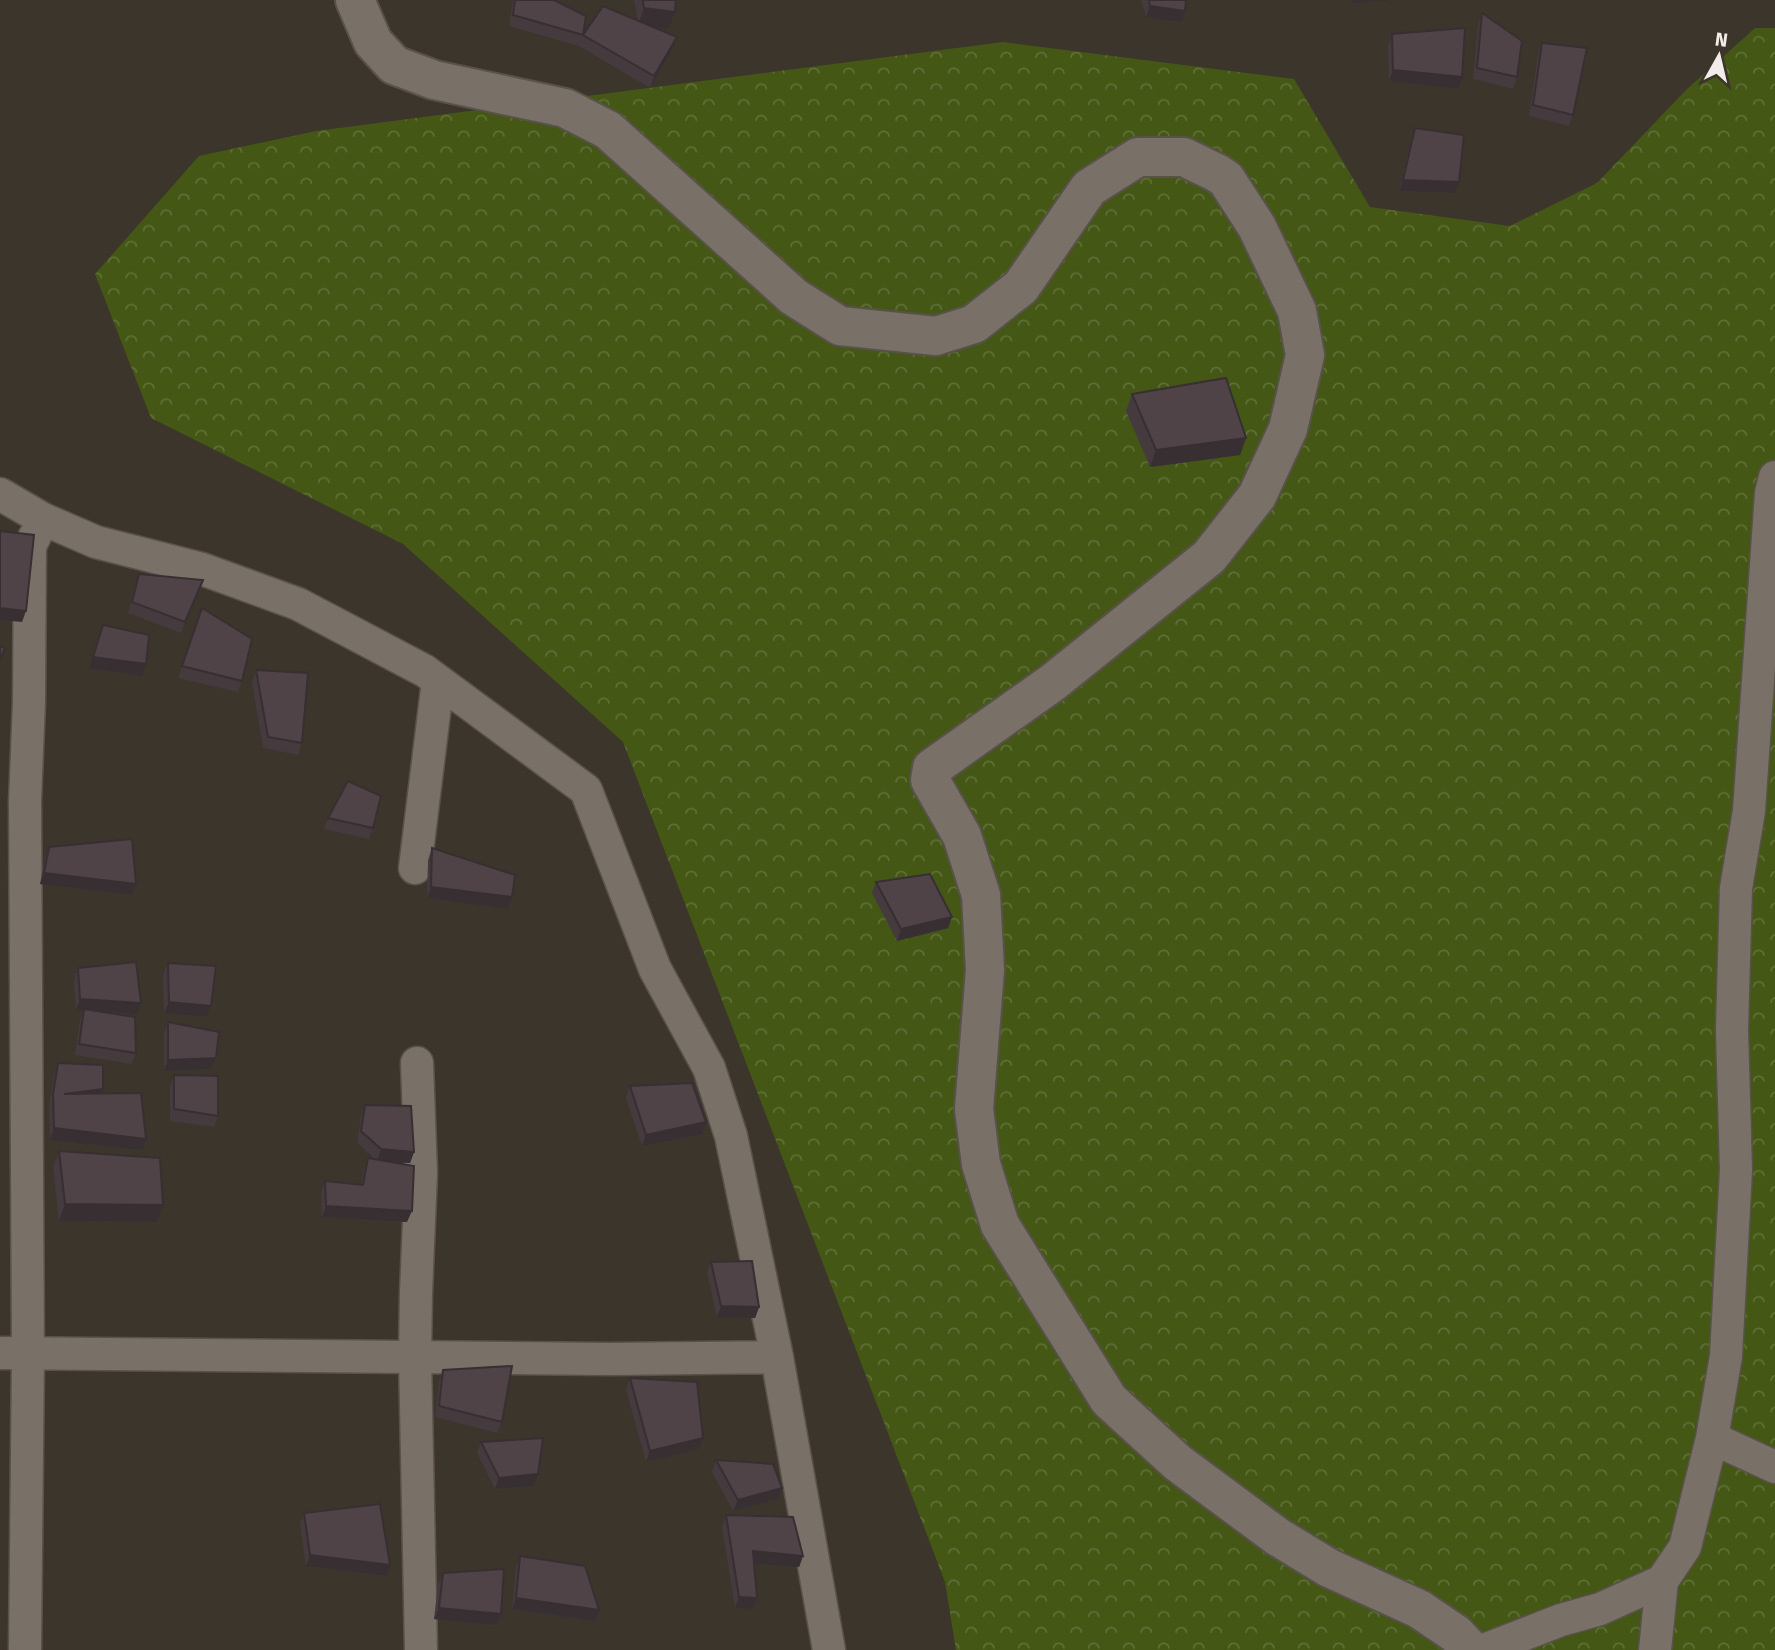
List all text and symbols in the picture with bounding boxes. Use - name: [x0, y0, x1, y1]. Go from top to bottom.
- north arrow: [1684, 21, 1754, 91]
- text: N: [1713, 27, 1729, 52]

